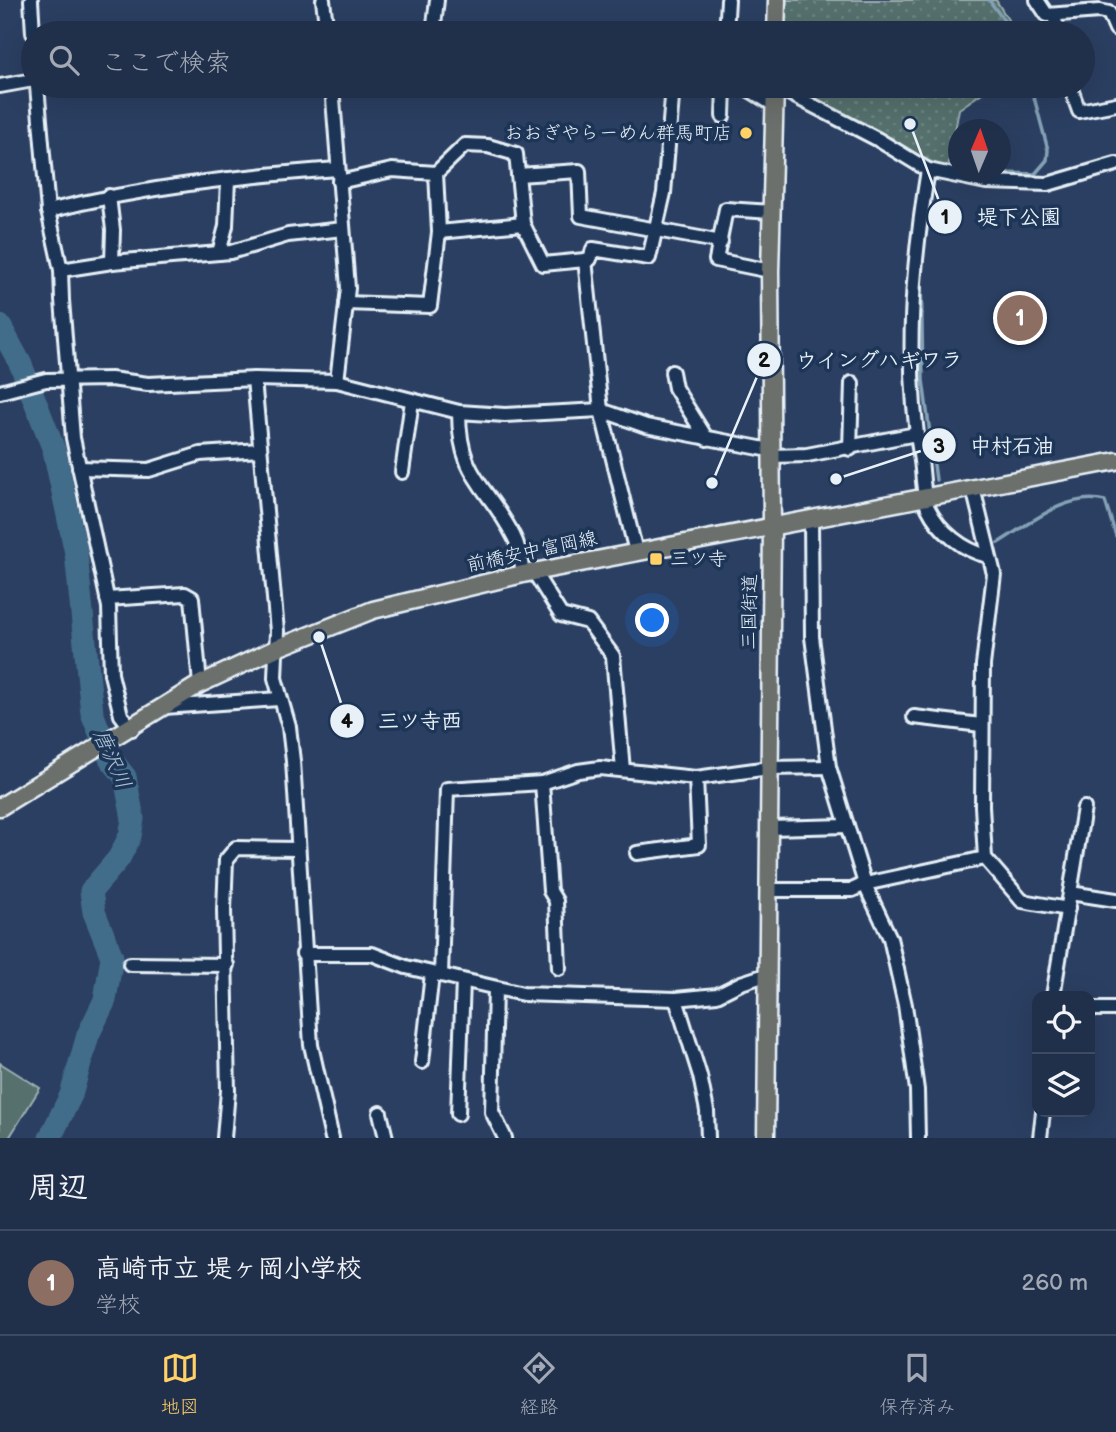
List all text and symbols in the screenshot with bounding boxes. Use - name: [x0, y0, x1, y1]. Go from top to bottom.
- search box: [21, 21, 1095, 98]
- icon: search: [45, 41, 83, 79]
- text: ここで検索: [101, 48, 231, 79]
- north arrow: [948, 119, 1011, 182]
- place label: おおぎやらーめん群馬町店: [504, 122, 732, 145]
- marker: おおぎやらーめん群馬町店: [738, 125, 754, 141]
- callout: 堤下公園: [928, 196, 1075, 238]
- text: 1: [941, 205, 949, 230]
- text: 堤下公園: [977, 205, 1061, 230]
- pin: 1: [997, 292, 1043, 344]
- callout: ウイングハギワラ: [746, 339, 977, 381]
- text: 2: [758, 348, 771, 373]
- text: ウイングハギワラ: [796, 348, 962, 373]
- callout: 中村石油: [921, 424, 1068, 466]
- text: 3: [933, 434, 945, 459]
- text: 中村石油: [970, 434, 1054, 459]
- street label: 前橋安中富岡線: [465, 527, 599, 577]
- place label: 三ツ寺: [670, 548, 727, 571]
- marker: 三ツ寺: [648, 551, 664, 567]
- street label: 三国街道: [738, 574, 762, 650]
- your location: [635, 603, 669, 637]
- callout: 三ツ寺西: [329, 700, 476, 742]
- text: 4: [341, 709, 354, 734]
- text: 三ツ寺西: [378, 709, 462, 734]
- water label: 唐沢川: [88, 725, 136, 793]
- map controls: [1032, 991, 1095, 1117]
- button: locate: [1032, 991, 1095, 1054]
- button: layers: [1032, 1054, 1095, 1117]
- text: 周辺: [28, 1170, 88, 1206]
- text: 高崎市立 堤ヶ岡小学校: [95, 1254, 362, 1285]
- text: 1: [46, 1269, 56, 1297]
- text: 260 m: [1022, 1269, 1088, 1297]
- text: 学校: [95, 1291, 141, 1319]
- tab: 地図: [161, 1349, 199, 1419]
- tab: 経路: [520, 1349, 558, 1419]
- tab: 保存済み: [879, 1349, 955, 1419]

